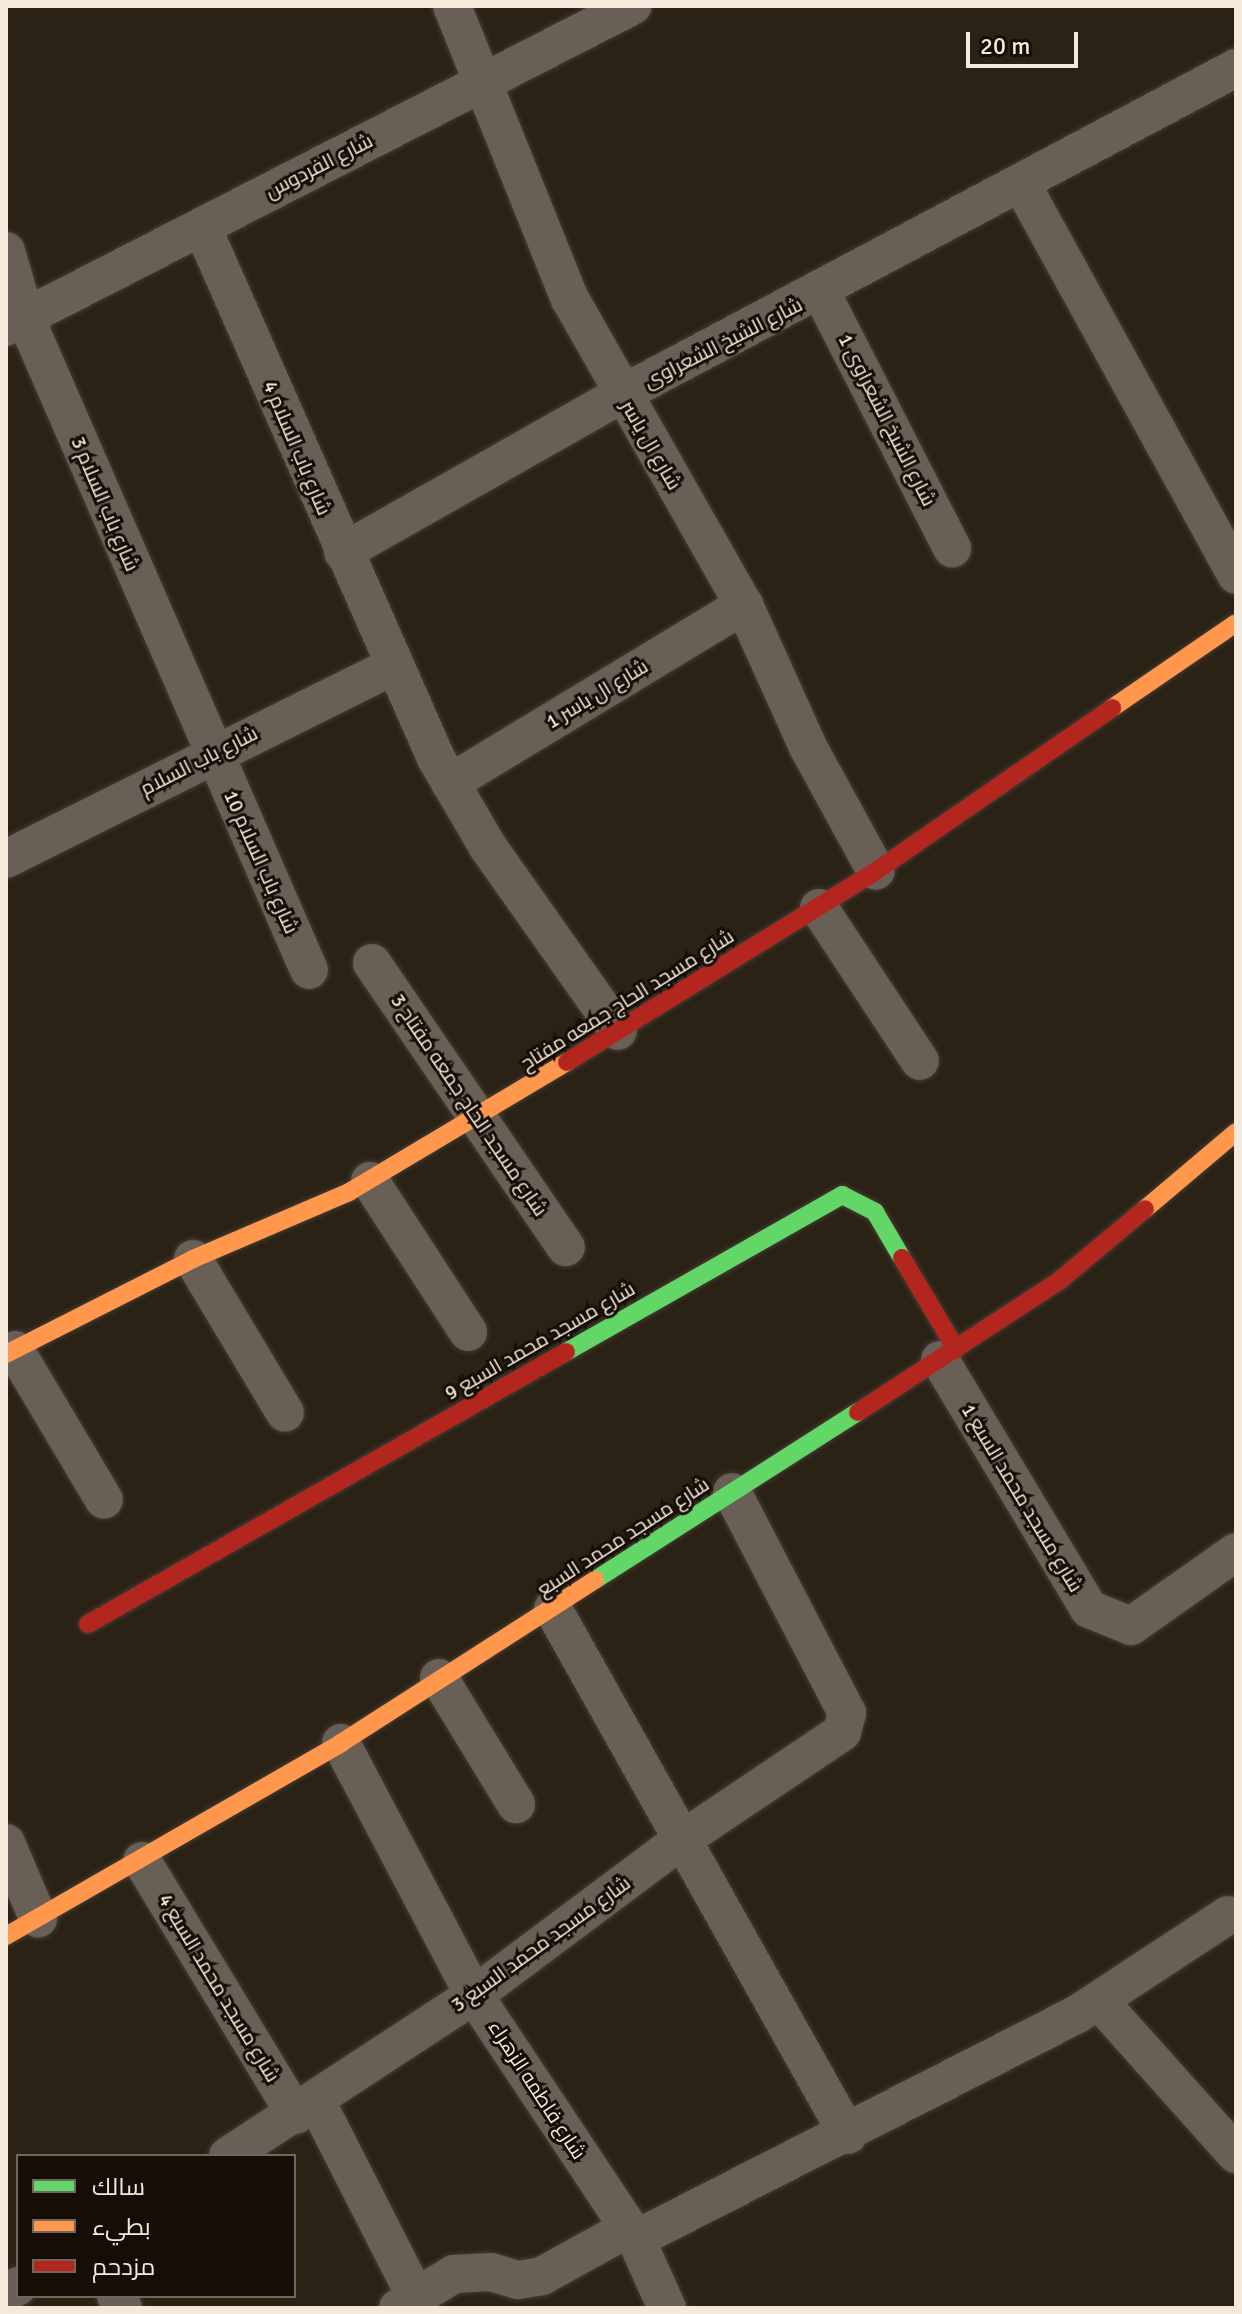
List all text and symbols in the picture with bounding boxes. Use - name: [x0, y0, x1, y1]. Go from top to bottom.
- scale bar: [970, 16, 1082, 66]
- text: 20 m: [980, 31, 1030, 61]
- street label: شارع الفردوس: [261, 129, 377, 203]
- street label: شارع الشيخ الشعراوى: [640, 293, 806, 393]
- street label: شارع الشيخ الشعراوى 1: [833, 330, 941, 510]
- street label: شارع باب السلام 4: [258, 377, 336, 519]
- street label: شارع ال ياسر: [616, 396, 686, 494]
- street label: شارع باب السلام 3: [66, 433, 144, 575]
- street label: شارع ال ياسر 1: [542, 654, 652, 734]
- street label: شارع باب السلام: [136, 721, 262, 801]
- street label: شارع باب السلام 10: [219, 787, 303, 937]
- street label: شارع مسجد الحاج جمعه مفتاح: [516, 924, 738, 1076]
- street label: شارع مسجد الحاج جمعه مفتاح 3: [386, 989, 552, 1221]
- street label: شارع مسجد محمد السبع 9: [441, 1277, 639, 1405]
- street label: شارع مسجد محمد السبع 1: [956, 1399, 1088, 1597]
- street label: شارع مسجد محمد السبع: [532, 1472, 714, 1602]
- street label: شارع مسجد محمد السبع 3: [447, 1871, 635, 2017]
- street label: شارع مسجد محمد السبع 4: [153, 1889, 285, 2087]
- street label: شارع فاطمه الزهراء: [483, 2016, 591, 2164]
- legend: [16, 2154, 296, 2298]
- text: سالك: [92, 2172, 145, 2202]
- text: بطيء: [92, 2212, 151, 2242]
- text: مزدحم: [92, 2252, 155, 2282]

